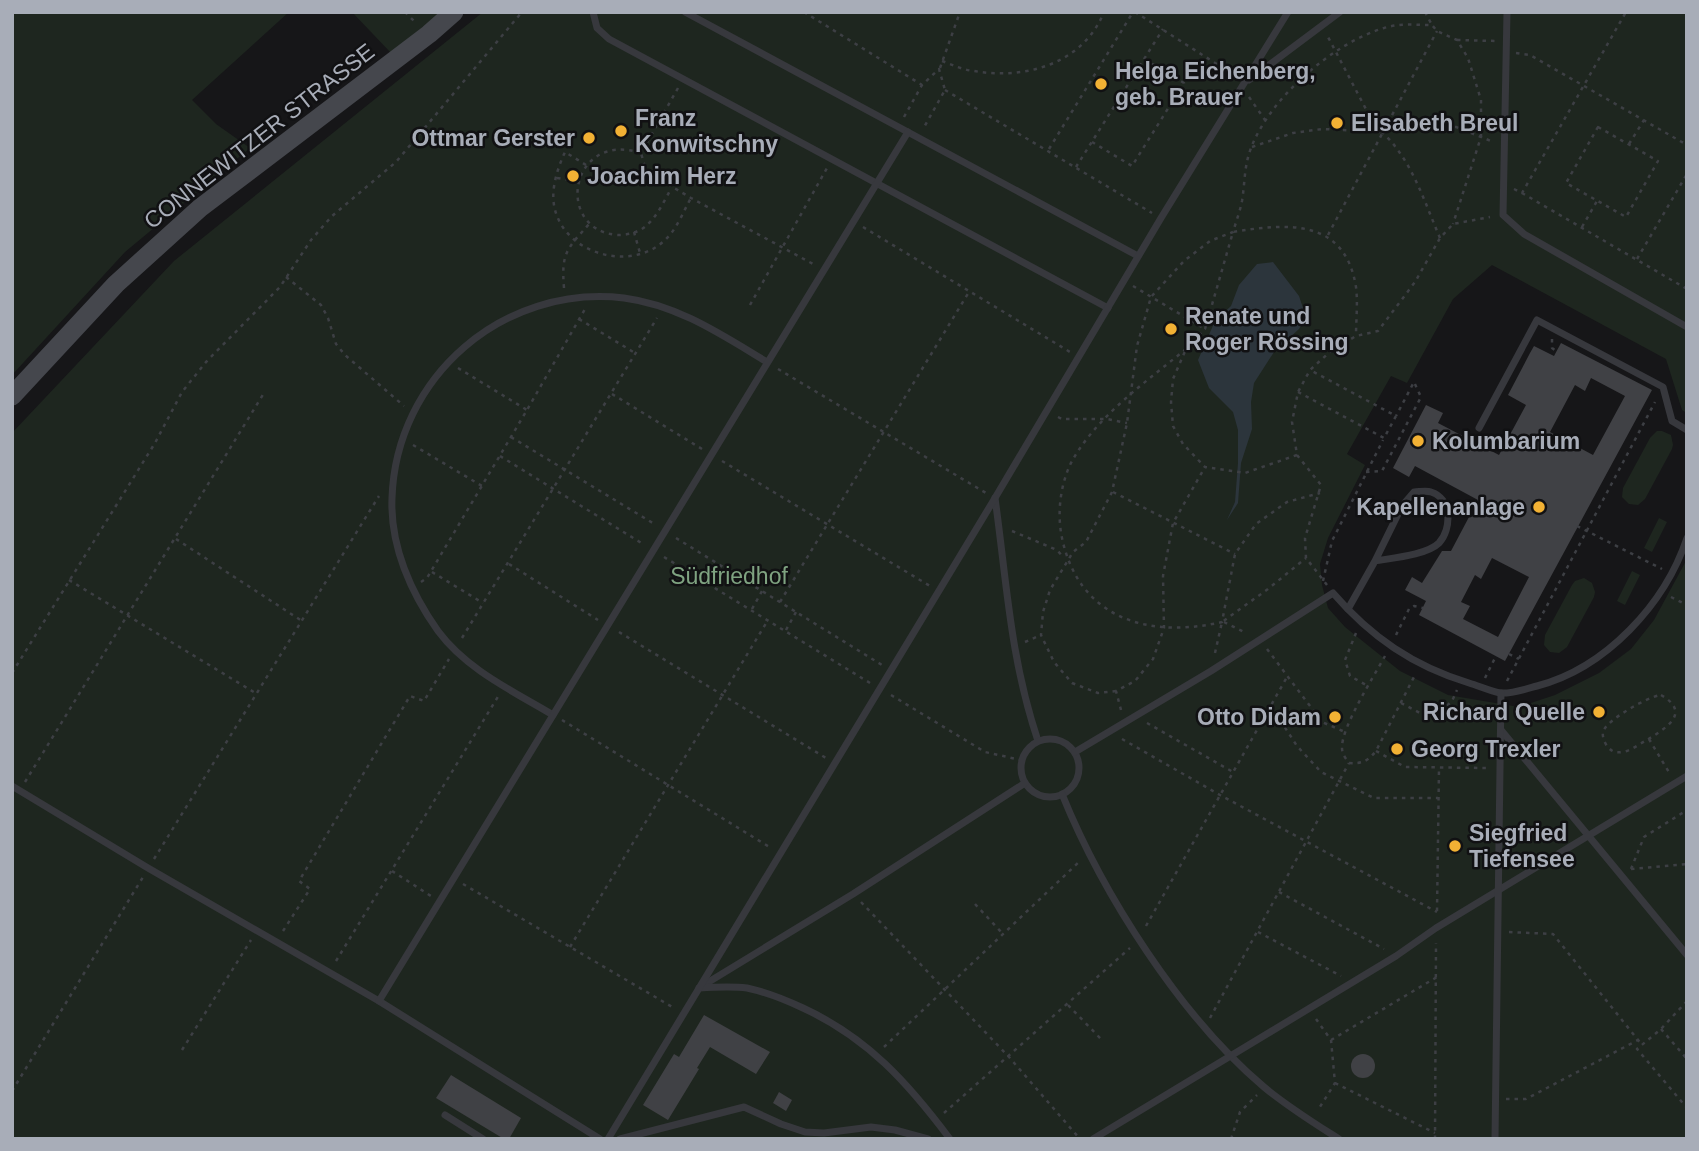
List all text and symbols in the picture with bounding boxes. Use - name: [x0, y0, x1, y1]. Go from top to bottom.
- street label: CONNEWITZER STRASSE: [139, 38, 379, 234]
- place label: Helga Eichenberg, geb. Brauer: [1115, 58, 1316, 110]
- marker: Helga Eichenberg, geb. Brauer: [1093, 76, 1109, 92]
- place label: Franz Konwitschny: [635, 105, 778, 157]
- place label: Elisabeth Breul: [1351, 110, 1518, 136]
- marker: Elisabeth Breul: [1329, 115, 1345, 131]
- marker: Franz Konwitschny: [613, 123, 629, 139]
- place label: Ottmar Gerster: [411, 125, 575, 151]
- marker: Ottmar Gerster: [581, 130, 597, 146]
- place label: Joachim Herz: [587, 163, 737, 189]
- marker: Joachim Herz: [565, 168, 581, 184]
- place label: Renate und Roger Rössing: [1185, 303, 1349, 355]
- marker: Renate und Roger Rössing: [1163, 321, 1179, 337]
- place label: Kolumbarium: [1432, 428, 1580, 454]
- marker: Kolumbarium: [1410, 433, 1426, 449]
- place label: Kapellenanlage: [1356, 494, 1525, 520]
- marker: Kapellenanlage: [1531, 499, 1547, 515]
- park label: Südfriedhof: [670, 563, 788, 589]
- place label: Richard Quelle: [1423, 699, 1585, 725]
- place label: Otto Didam: [1197, 704, 1321, 730]
- marker: Richard Quelle: [1591, 704, 1607, 720]
- marker: Otto Didam: [1327, 709, 1343, 725]
- place label: Georg Trexler: [1411, 736, 1561, 762]
- marker: Georg Trexler: [1389, 741, 1405, 757]
- place label: Siegfried Tiefensee: [1469, 820, 1575, 872]
- marker: Siegfried Tiefensee: [1447, 838, 1463, 854]

